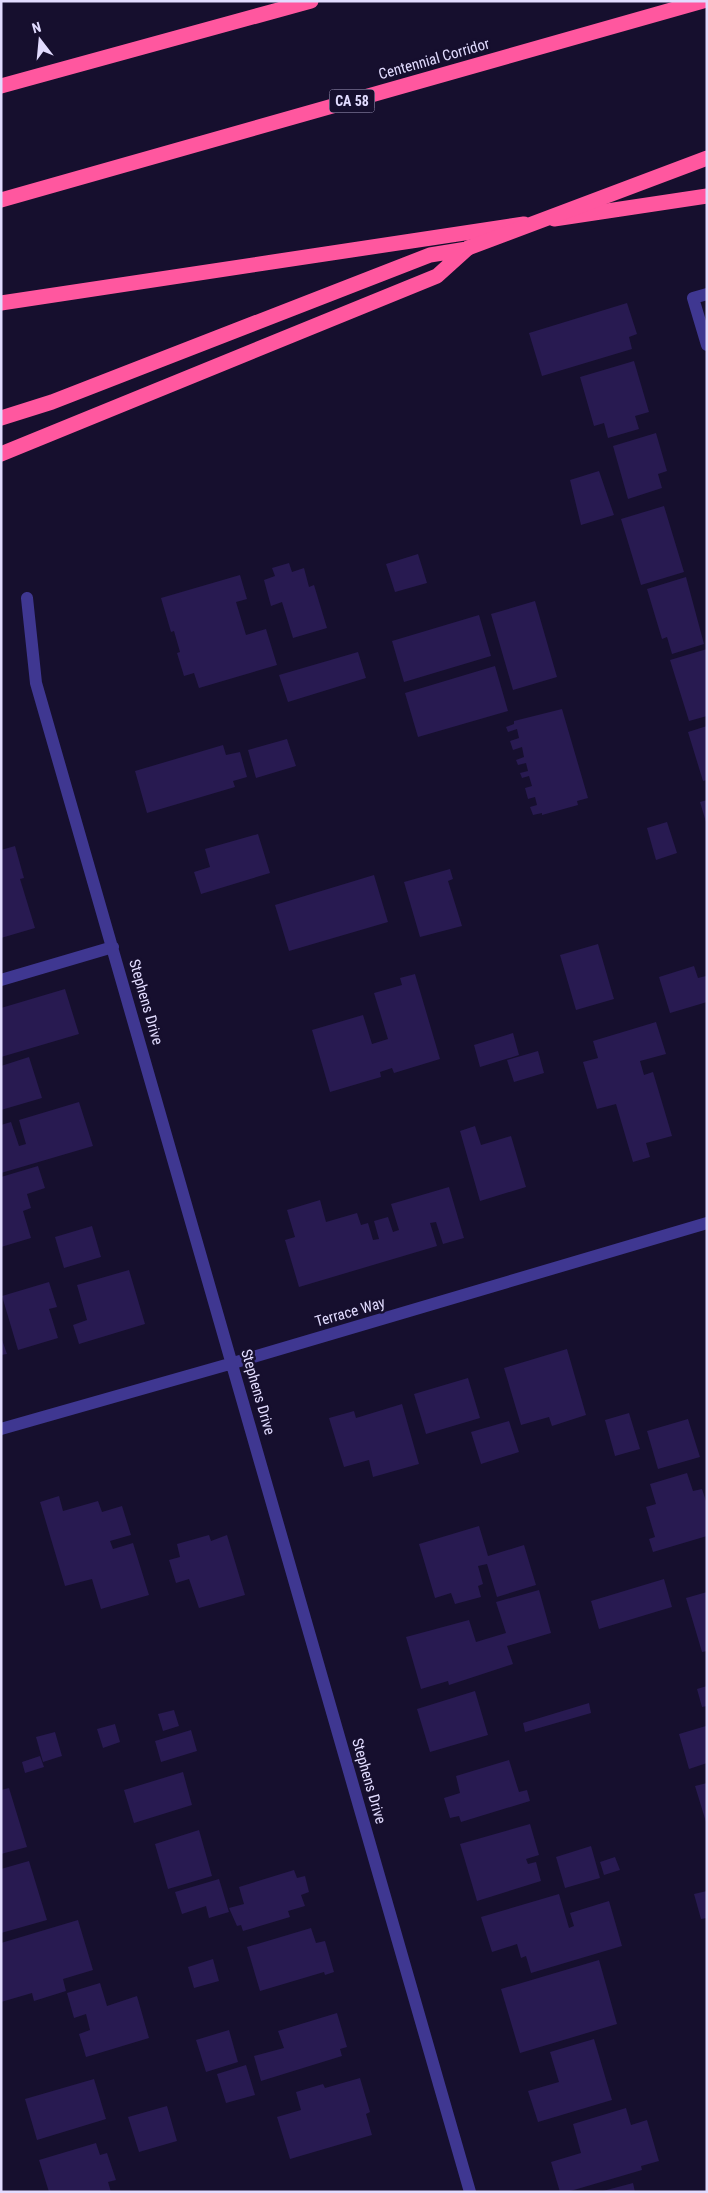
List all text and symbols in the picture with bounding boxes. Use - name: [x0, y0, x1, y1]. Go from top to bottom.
- north arrow: [15, 15, 65, 65]
- text: N: [30, 19, 43, 36]
- street label: Centennial Corridor: [376, 34, 492, 83]
- road number: CA 58: [330, 90, 374, 112]
- street label: Stephens Drive: [125, 957, 167, 1047]
- street label: Terrace Way: [313, 1293, 387, 1331]
- street label: Stephens Drive: [237, 1347, 279, 1437]
- street label: Stephens Drive: [348, 1736, 390, 1826]

